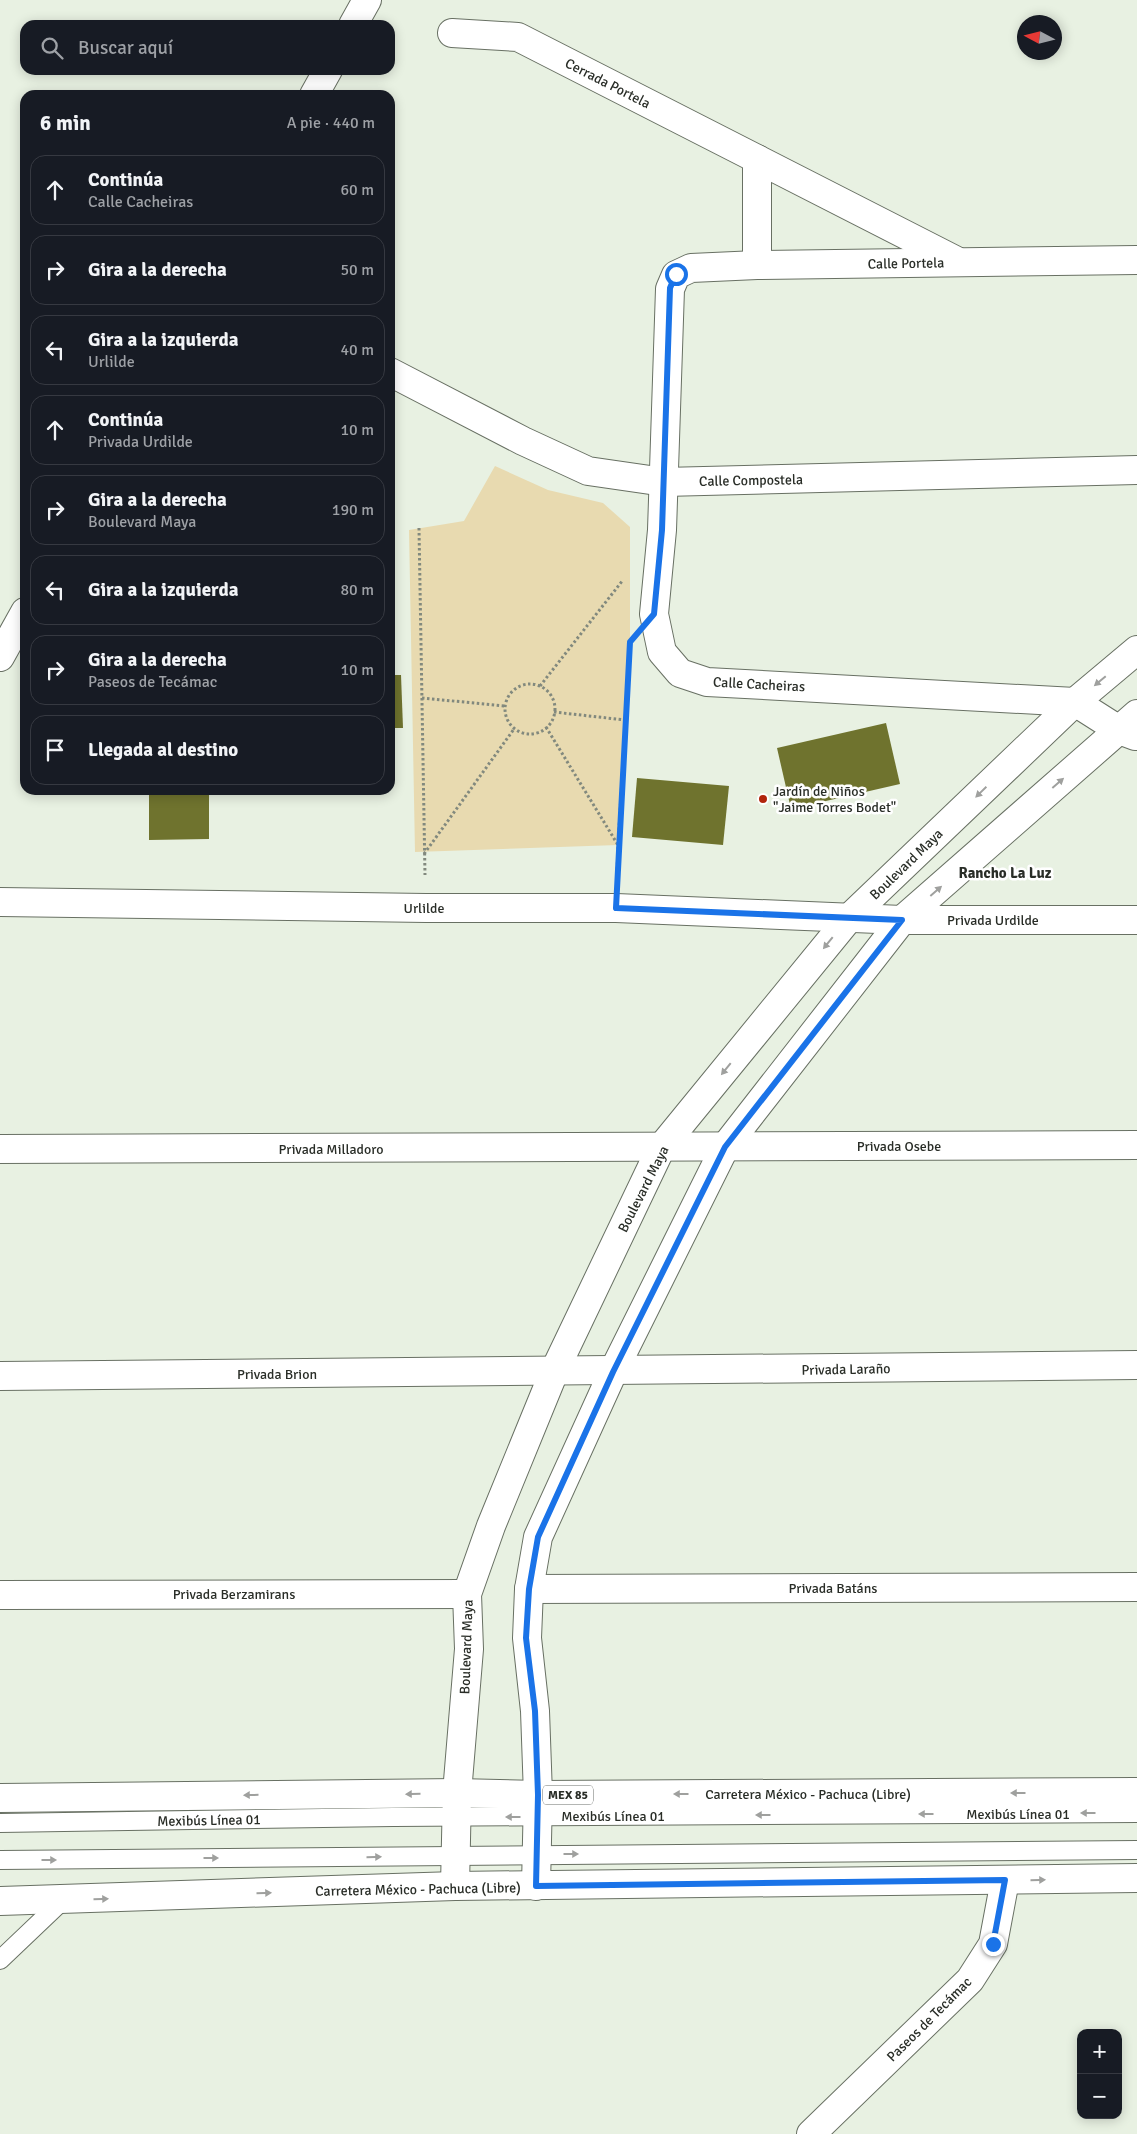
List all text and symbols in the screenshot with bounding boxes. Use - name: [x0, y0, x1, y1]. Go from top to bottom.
- north arrow: [1017, 15, 1062, 60]
- search box: [20, 20, 395, 75]
- icon: search: [38, 34, 66, 62]
- text: Buscar aquí: [78, 36, 173, 60]
- street label: Cerrada Portela: [562, 55, 653, 112]
- text: 6 min: [40, 110, 91, 136]
- text: A pie · 440 m: [287, 113, 375, 133]
- text: Continúa: [88, 168, 163, 192]
- icon: ahead: [41, 176, 69, 204]
- text: 60 m: [340, 180, 374, 200]
- text: Calle Cacheiras: [88, 192, 193, 212]
- street label: Calle Portela: [867, 254, 945, 273]
- icon: right: [41, 256, 69, 284]
- text: Gira a la derecha: [88, 258, 227, 282]
- text: 50 m: [340, 260, 374, 280]
- route start: [665, 263, 688, 286]
- text: Gira a la izquierda: [88, 328, 238, 352]
- icon: left: [41, 336, 69, 364]
- text: 40 m: [340, 340, 374, 360]
- text: Urlilde: [88, 352, 135, 372]
- text: Continúa: [88, 408, 163, 432]
- icon: ahead: [41, 416, 69, 444]
- text: 10 m: [340, 420, 374, 440]
- text: Privada Urdilde: [88, 432, 193, 452]
- street label: Calle Compostela: [699, 471, 803, 490]
- text: Gira a la derecha: [88, 488, 227, 512]
- icon: right: [41, 496, 69, 524]
- text: 190 m: [332, 500, 374, 520]
- text: Boulevard Maya: [88, 512, 196, 532]
- icon: left: [41, 576, 69, 604]
- text: Gira a la izquierda: [88, 578, 238, 602]
- text: 80 m: [340, 580, 374, 600]
- text: Gira a la derecha: [88, 648, 227, 672]
- icon: right: [41, 656, 69, 684]
- text: 10 m: [340, 660, 374, 680]
- text: Paseos de Tecámac: [88, 672, 217, 692]
- street label: Calle Cacheiras: [713, 674, 805, 695]
- one-way arrow: [1093, 676, 1106, 687]
- icon: arrive: [41, 736, 69, 764]
- text: Llegada al destino: [88, 738, 238, 762]
- one-way arrow: [1052, 778, 1065, 789]
- place label: Jardín de Niños "Jaime Torres Bodet": [773, 783, 896, 816]
- one-way arrow: [975, 786, 987, 798]
- marker: Jardín de Niños "Jaime Torres Bodet": [757, 793, 769, 805]
- street label: Boulevard Maya: [866, 825, 946, 903]
- district label: Rancho La Luz: [959, 864, 1052, 882]
- one-way arrow: [930, 885, 943, 896]
- street label: Urlilde: [404, 900, 444, 917]
- street label: Privada Urdilde: [947, 912, 1039, 929]
- one-way arrow: [823, 937, 834, 950]
- one-way arrow: [720, 1063, 731, 1076]
- street label: Privada Osebe: [857, 1138, 941, 1155]
- street label: Privada Milladoro: [279, 1141, 383, 1158]
- street label: Boulevard Maya: [614, 1143, 673, 1235]
- street label: Privada Laraño: [801, 1360, 891, 1379]
- street label: Privada Brion: [237, 1366, 317, 1383]
- street label: Privada Batáns: [789, 1580, 877, 1597]
- street label: Privada Berzamirans: [173, 1586, 295, 1603]
- street label: Boulevard Maya: [456, 1599, 477, 1695]
- road number: MEX 85: [543, 1786, 593, 1804]
- street label: Carretera México - Pachuca (Libre): [705, 1786, 911, 1803]
- one-way arrow: [1010, 1789, 1026, 1797]
- one-way arrow: [405, 1790, 421, 1798]
- one-way arrow: [673, 1790, 689, 1798]
- one-way arrow: [243, 1791, 259, 1799]
- street label: Mexibús Línea 01: [966, 1806, 1070, 1823]
- street label: Mexibús Línea 01: [561, 1808, 665, 1825]
- one-way arrow: [1080, 1809, 1096, 1817]
- one-way arrow: [918, 1810, 934, 1818]
- street label: Mexibús Línea 01: [157, 1811, 261, 1830]
- one-way arrow: [755, 1811, 771, 1819]
- one-way arrow: [505, 1813, 521, 1821]
- one-way arrow: [563, 1850, 579, 1858]
- one-way arrow: [366, 1853, 382, 1861]
- one-way arrow: [203, 1854, 219, 1862]
- one-way arrow: [41, 1856, 57, 1864]
- one-way arrow: [1031, 1876, 1047, 1884]
- street label: Carretera México - Pachuca (Libre): [315, 1879, 521, 1900]
- one-way arrow: [256, 1889, 272, 1897]
- one-way arrow: [93, 1895, 109, 1903]
- route end: [982, 1933, 1005, 1956]
- street label: Paseos de Tecámac: [883, 1973, 976, 2065]
- map controls: [1077, 2029, 1122, 2119]
- button: +: [1077, 2029, 1122, 2074]
- button: −: [1077, 2074, 1122, 2119]

